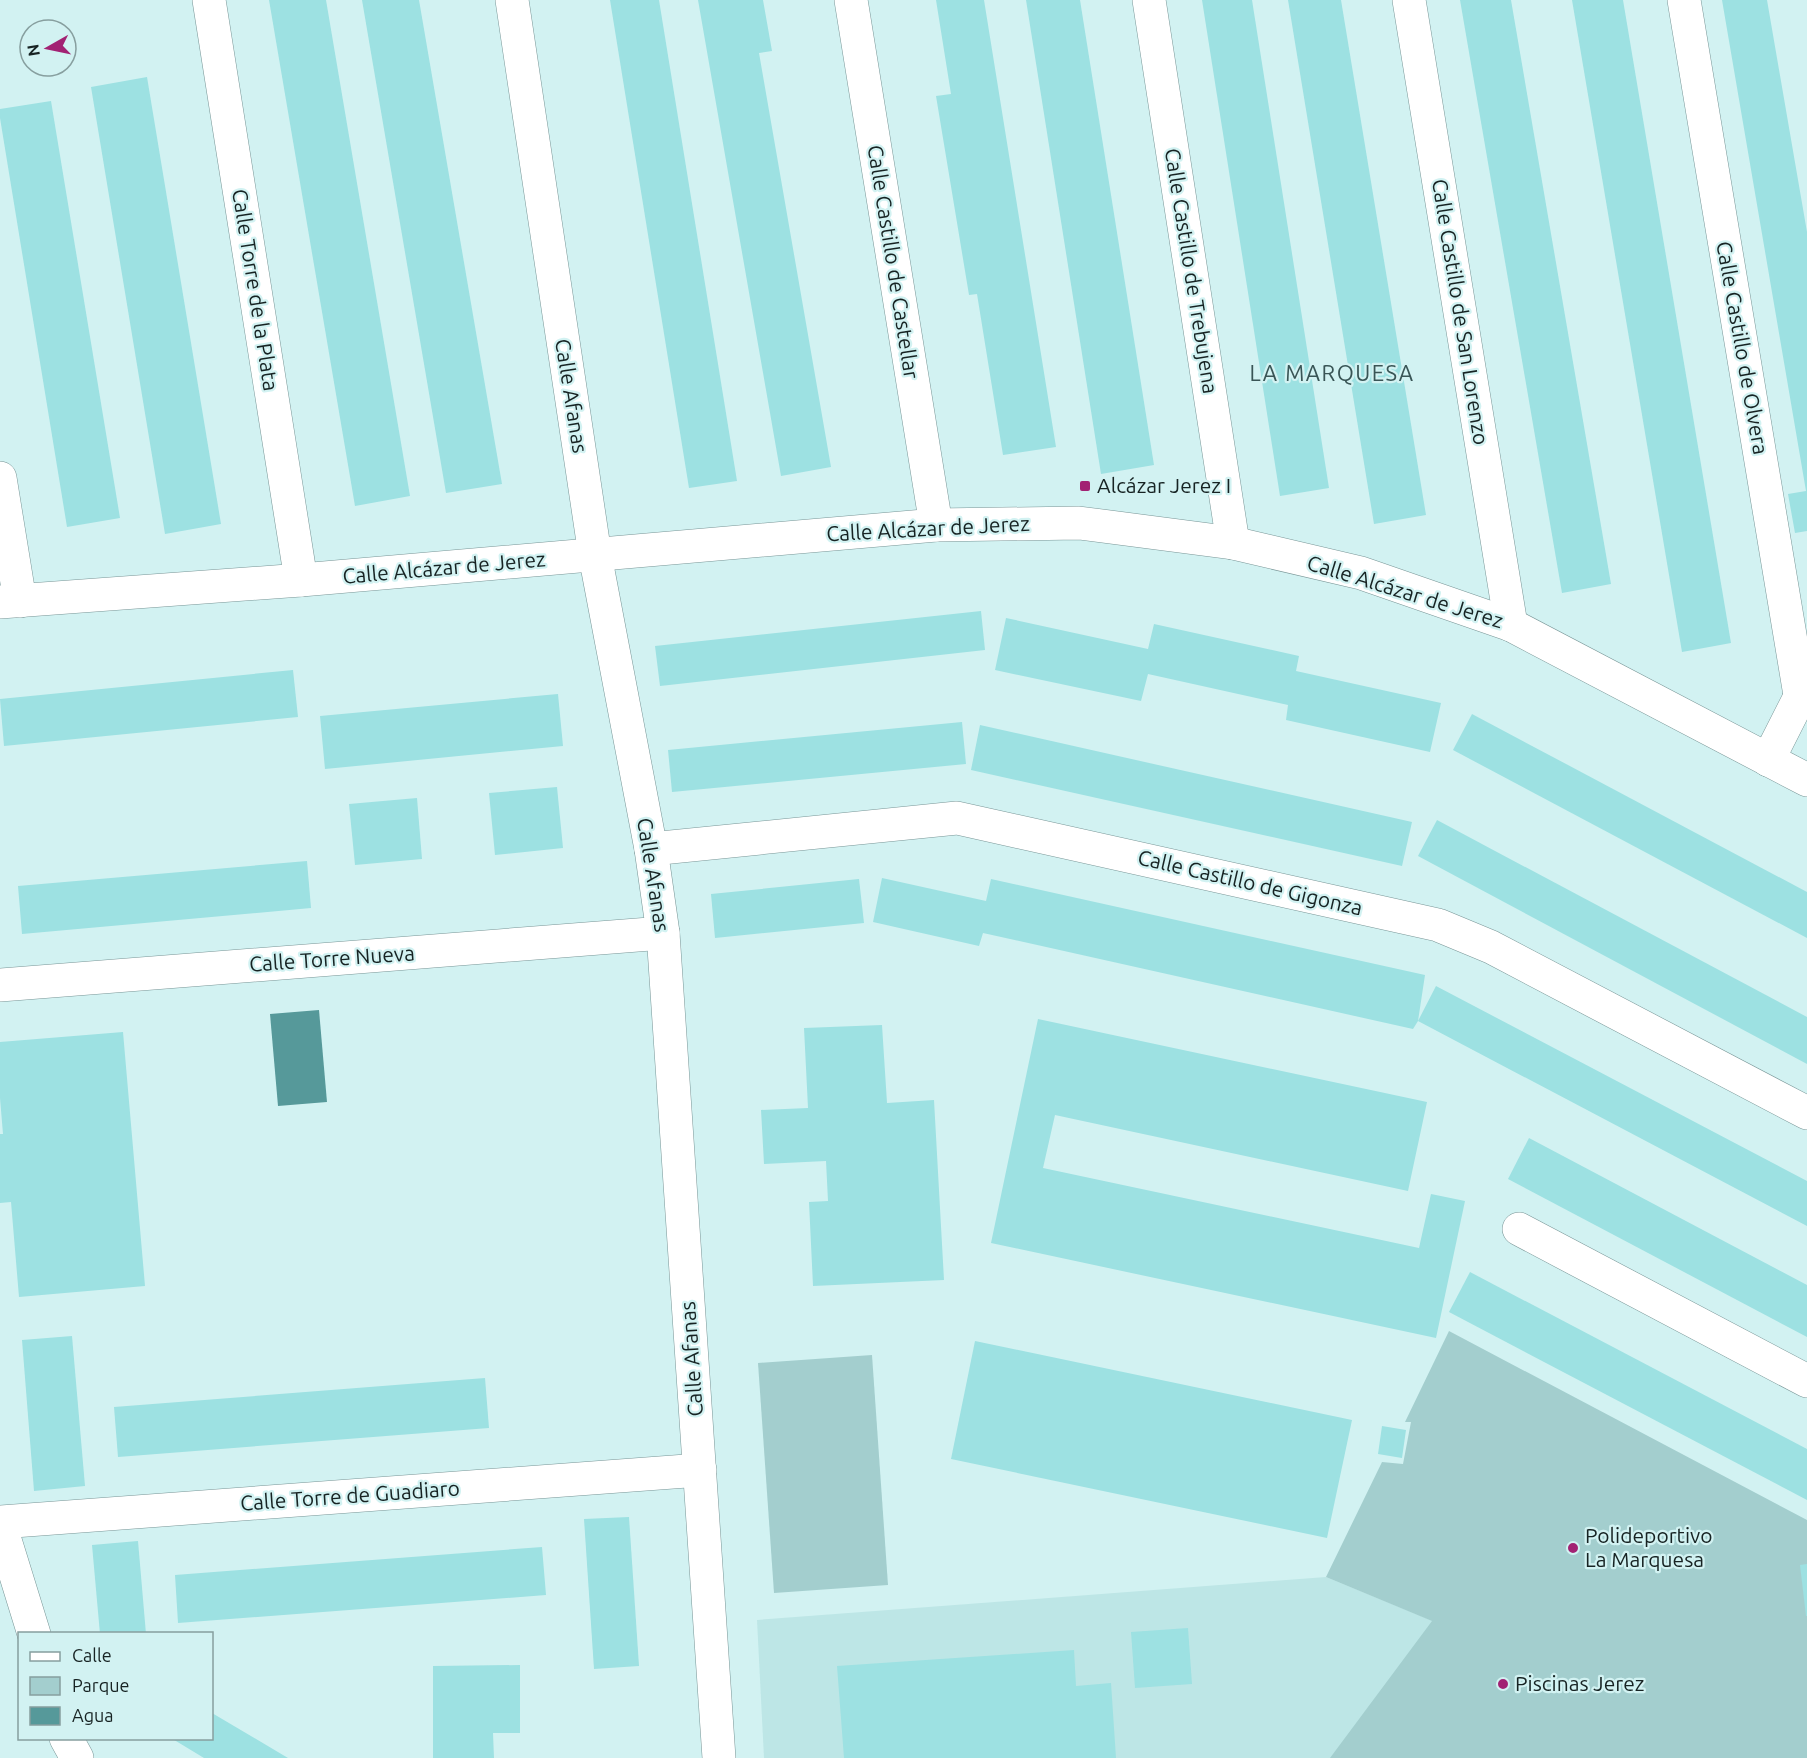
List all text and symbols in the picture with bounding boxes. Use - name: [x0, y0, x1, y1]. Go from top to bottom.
- north arrow: [18, 18, 78, 78]
- text: N: [23, 43, 43, 58]
- street label: Calle Castillo de Castellar: [864, 143, 924, 381]
- street label: Calle Castillo de Trebujena: [1161, 146, 1223, 395]
- street label: Calle Castillo de San Lorenzo: [1428, 177, 1494, 447]
- street label: Calle Torre de la Plata: [228, 187, 284, 393]
- street label: Calle Castillo de Olvera: [1712, 239, 1774, 456]
- street label: Calle Afanas: [551, 337, 593, 455]
- district label: LA MARQUESA: [1250, 360, 1414, 385]
- place label: Alcázar Jerez I: [1097, 473, 1231, 497]
- marker: Alcázar Jerez I: [1078, 479, 1092, 493]
- street label: Calle Alcázar de Jerez: [826, 511, 1030, 545]
- street label: Calle Alcázar de Jerez: [341, 546, 546, 588]
- street label: Calle Alcázar de Jerez: [1304, 550, 1506, 632]
- street label: Calle Afanas: [633, 816, 675, 934]
- street label: Calle Castillo de Gigonza: [1136, 844, 1365, 920]
- street label: Calle Torre Nueva: [248, 940, 416, 976]
- street label: Calle Afanas: [675, 1301, 707, 1417]
- street label: Calle Torre de Guadiaro: [239, 1475, 461, 1515]
- place label: Polideportivo La Marquesa: [1585, 1523, 1712, 1571]
- marker: Polideportivo La Marquesa: [1566, 1541, 1580, 1555]
- legend: [18, 1632, 213, 1740]
- text: Calle: [72, 1645, 112, 1665]
- place label: Piscinas Jerez: [1515, 1671, 1644, 1695]
- text: Parque: [72, 1675, 129, 1695]
- marker: Piscinas Jerez: [1496, 1677, 1510, 1691]
- text: Agua: [72, 1705, 114, 1725]

